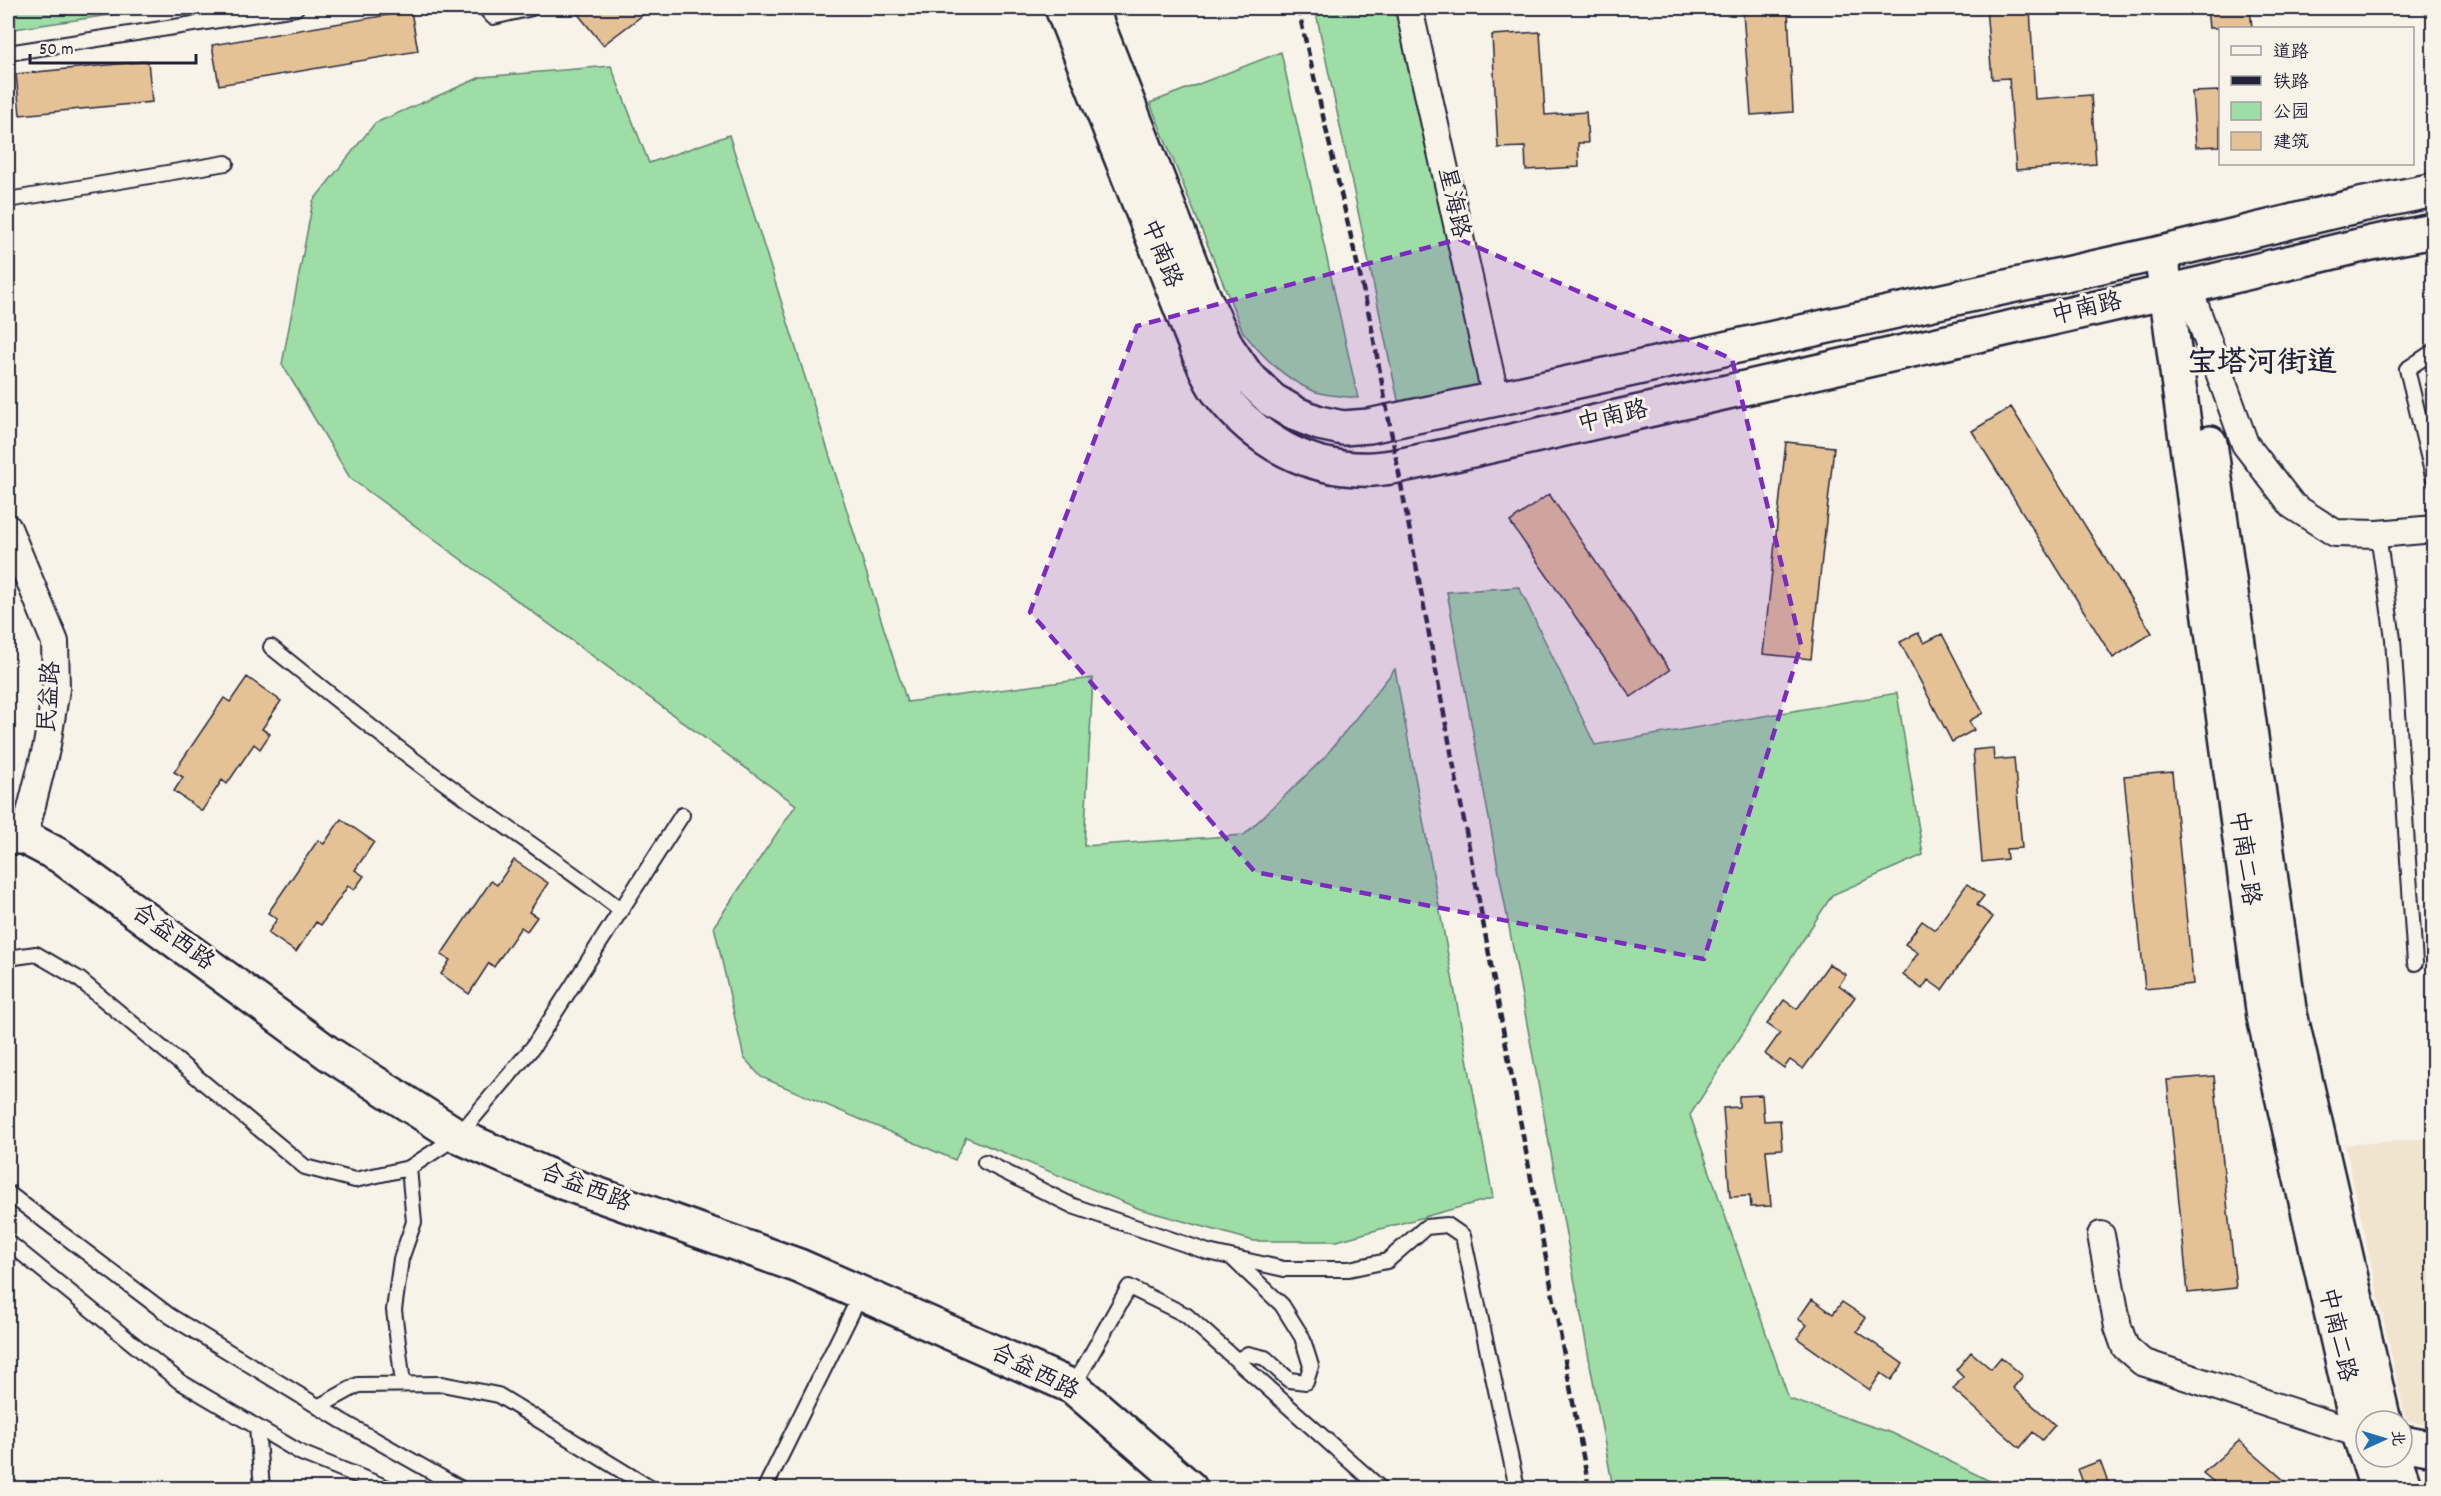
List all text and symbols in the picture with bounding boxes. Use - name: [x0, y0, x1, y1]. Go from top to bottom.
- scale bar: [30, 27, 196, 65]
- legend: [2219, 27, 2414, 165]
- text: 50 m: [39, 38, 74, 63]
- text: 道路: [2273, 41, 2309, 66]
- text: 铁路: [2273, 71, 2309, 96]
- text: 公园: [2273, 101, 2309, 126]
- text: 建筑: [2273, 131, 2309, 156]
- street label: 星海路: [1427, 164, 1477, 242]
- street label: 中南路: [1131, 214, 1189, 294]
- street label: 中南路: [2048, 285, 2126, 335]
- district label: 宝塔河街道: [2187, 344, 2337, 387]
- street label: 中南路: [1574, 393, 1652, 443]
- street label: 民益路: [32, 660, 70, 734]
- street label: 中南二路: [2219, 808, 2267, 908]
- street label: 合益西路: [123, 896, 221, 980]
- street label: 合益西路: [534, 1156, 636, 1222]
- street label: 中南二路: [2309, 1284, 2363, 1386]
- street label: 合益西路: [984, 1336, 1084, 1410]
- north arrow: [2354, 1409, 2414, 1469]
- text: 北: [2384, 1429, 2409, 1447]

